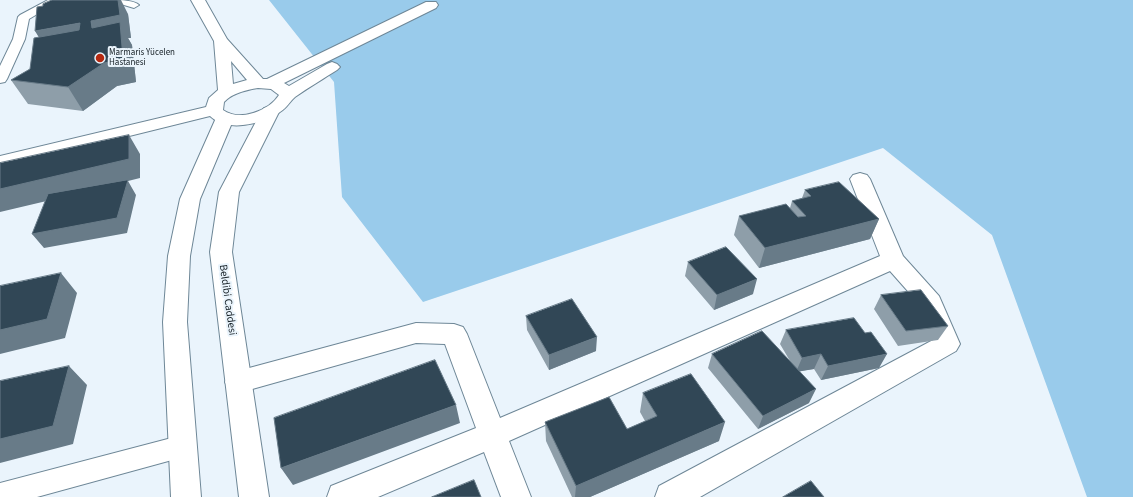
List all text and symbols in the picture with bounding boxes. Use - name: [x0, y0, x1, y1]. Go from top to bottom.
- place label: Marmaris Yücelen Hastanesi: [109, 48, 175, 69]
- marker: Marmaris Yücelen Hastanesi: [94, 52, 106, 64]
- street label: Beldibi Caddesi: [216, 264, 238, 336]

